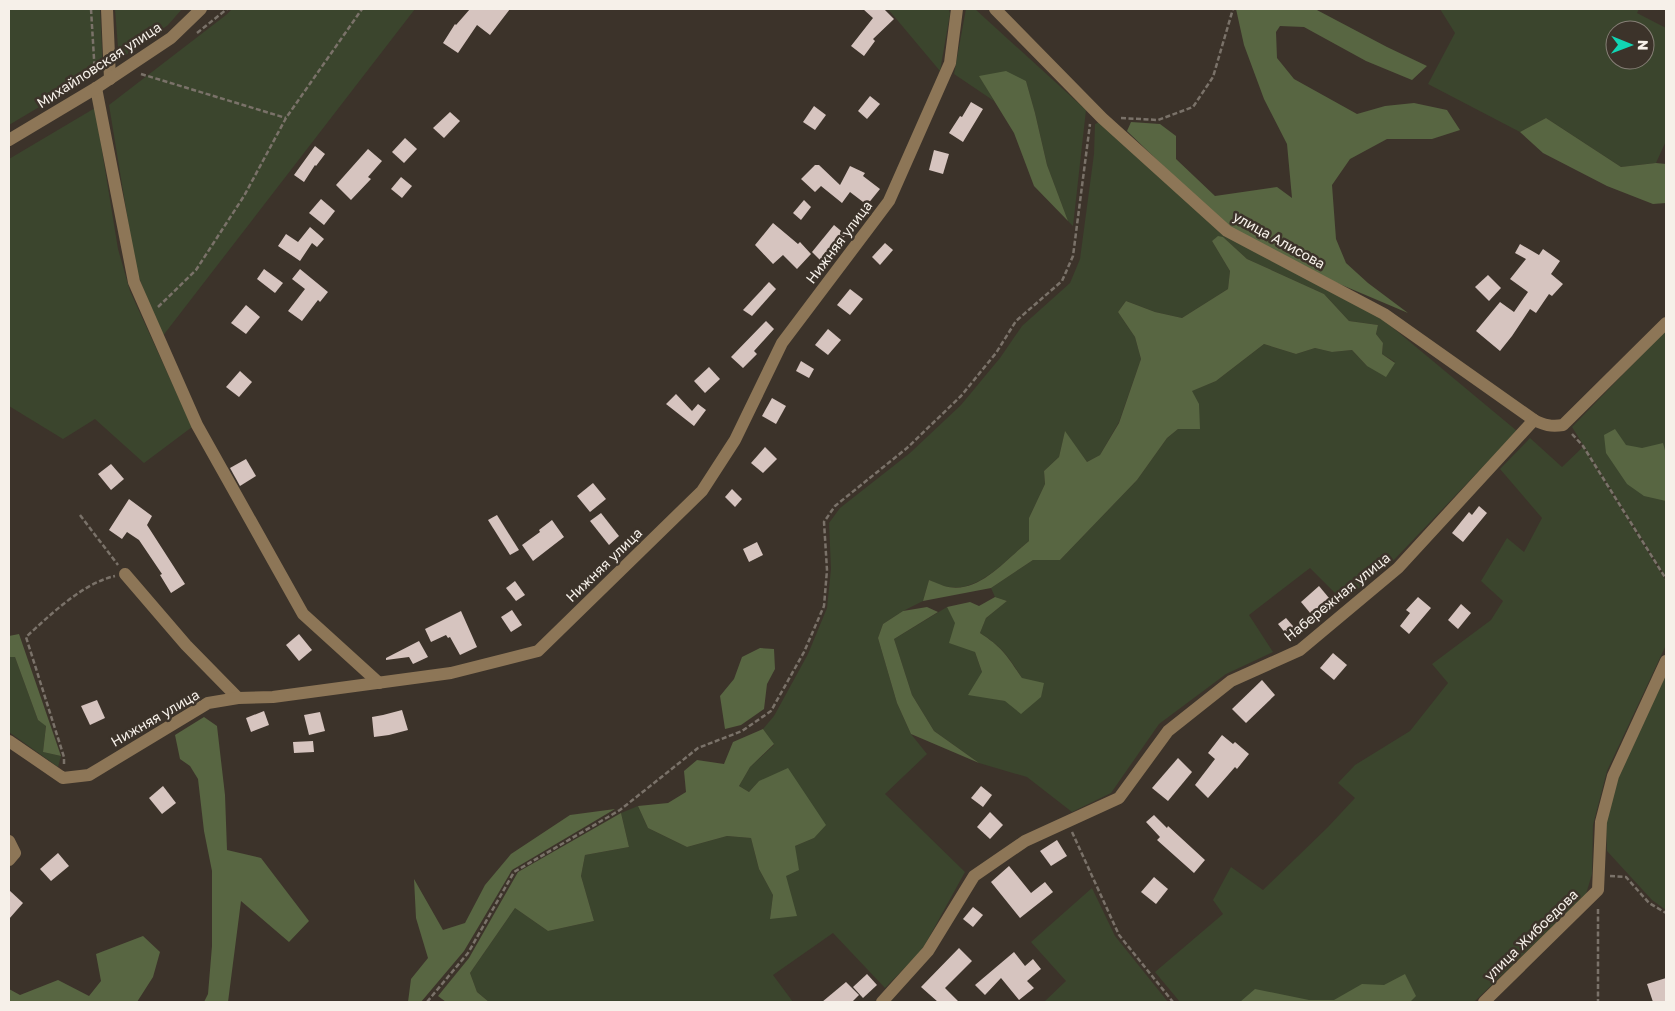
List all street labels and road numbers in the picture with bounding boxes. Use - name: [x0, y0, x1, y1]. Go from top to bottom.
- street label: Михайловская улица: [33, 18, 164, 111]
- street label: Нижняя улица: [802, 197, 875, 287]
- street label: улица Алисова: [1230, 207, 1328, 272]
- street label: Нижняя улица: [562, 524, 645, 605]
- street label: Набережная улица: [1280, 549, 1393, 645]
- street label: Нижняя улица: [107, 685, 202, 750]
- street label: улица Жибоедова: [1480, 885, 1581, 984]

